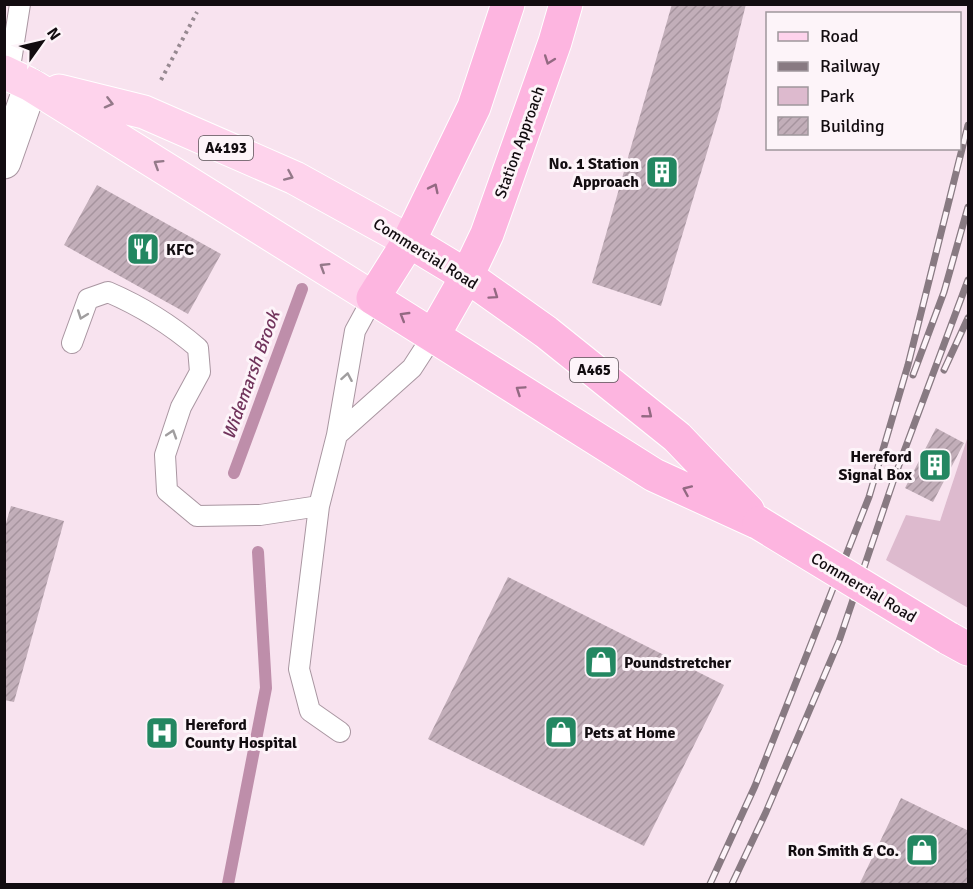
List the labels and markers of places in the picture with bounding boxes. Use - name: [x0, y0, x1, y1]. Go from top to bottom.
- place label: No. 1 Station Approach: [549, 154, 639, 192]
- building icon: No. 1 Station Approach: [644, 154, 680, 190]
- restaurant icon: KFC: [125, 231, 161, 267]
- place label: KFC: [166, 240, 194, 260]
- place label: Hereford Signal Box: [839, 447, 912, 485]
- building icon: Hereford Signal Box: [917, 447, 953, 483]
- shop icon: Poundstretcher: [583, 644, 619, 680]
- place label: Poundstretcher: [624, 653, 732, 673]
- shop icon: Pets at Home: [543, 714, 579, 750]
- hospital icon: Hereford County Hospital: [144, 715, 180, 751]
- place label: Hereford County Hospital: [185, 715, 297, 753]
- place label: Pets at Home: [584, 723, 675, 743]
- shop icon: Ron Smith & Co.: [904, 832, 940, 868]
- place label: Ron Smith & Co.: [788, 841, 899, 861]

